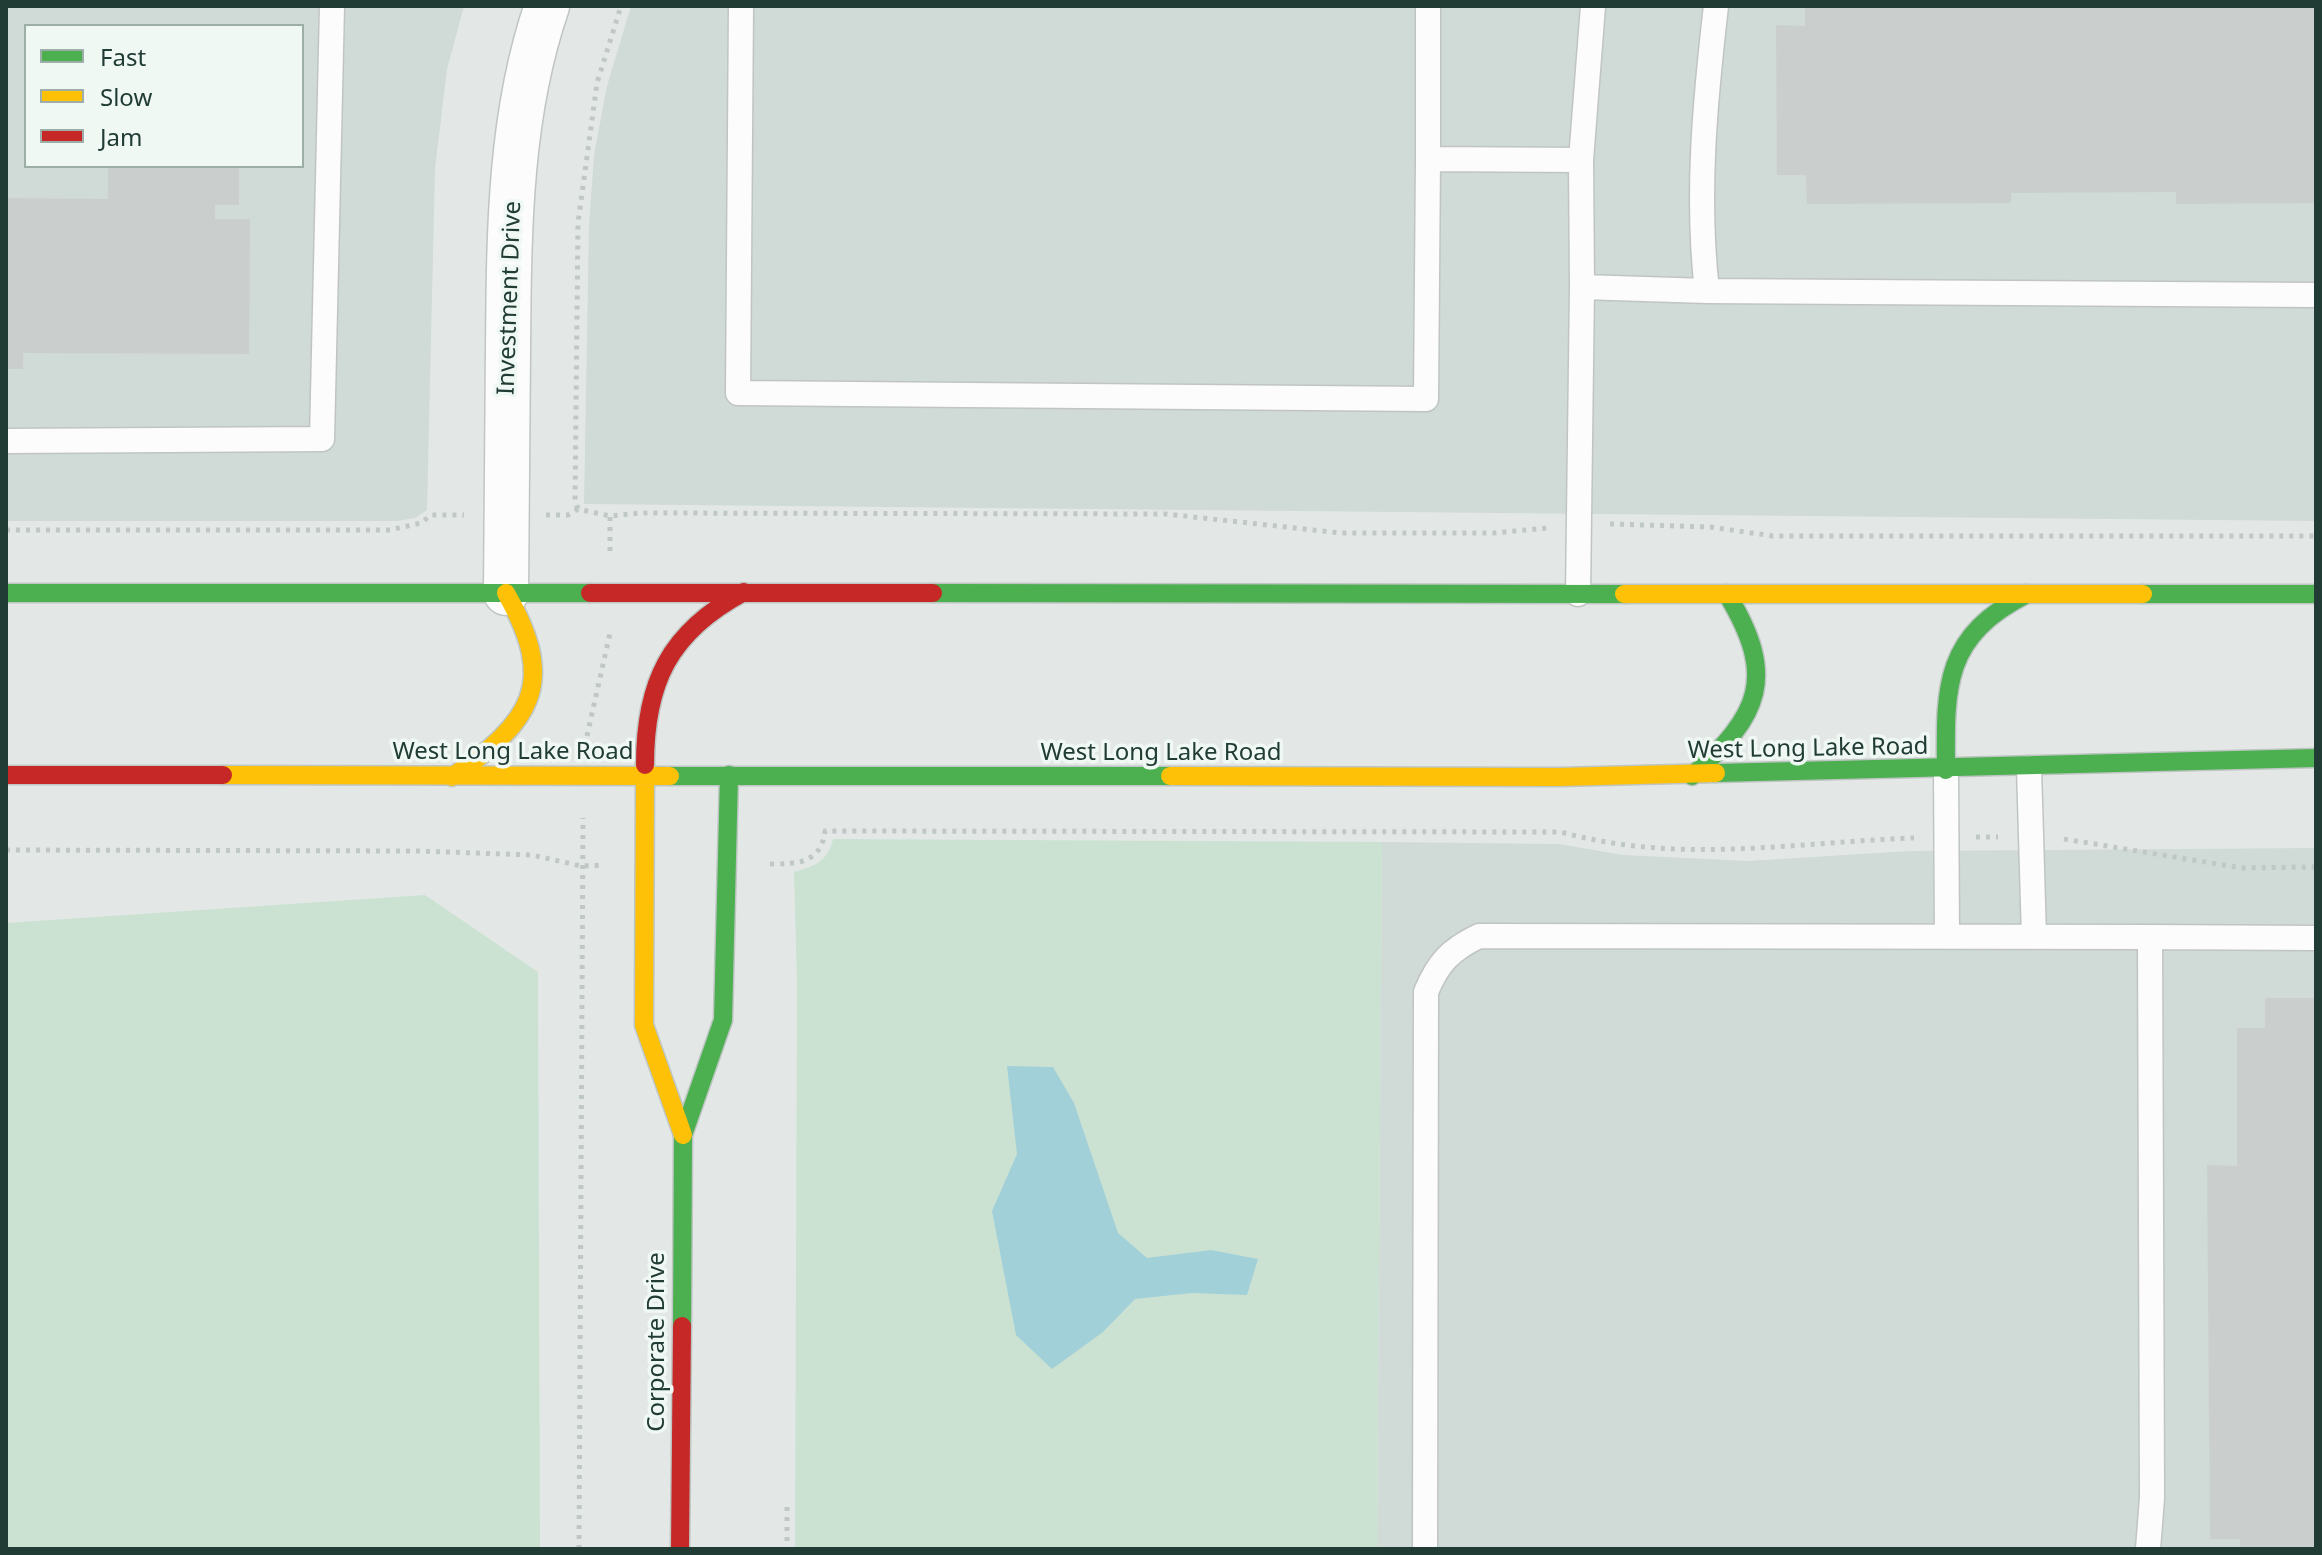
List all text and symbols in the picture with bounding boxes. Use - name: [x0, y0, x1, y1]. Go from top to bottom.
- legend: [24, 24, 304, 168]
- text: Fast: [100, 40, 146, 73]
- text: Slow: [100, 80, 152, 113]
- text: Jam: [100, 120, 142, 153]
- street label: Investment Drive: [492, 201, 528, 395]
- street label: West Long Lake Road: [1687, 732, 1929, 766]
- street label: West Long Lake Road: [392, 738, 634, 766]
- street label: West Long Lake Road: [1040, 739, 1282, 767]
- street label: Corporate Drive: [643, 1252, 671, 1432]

